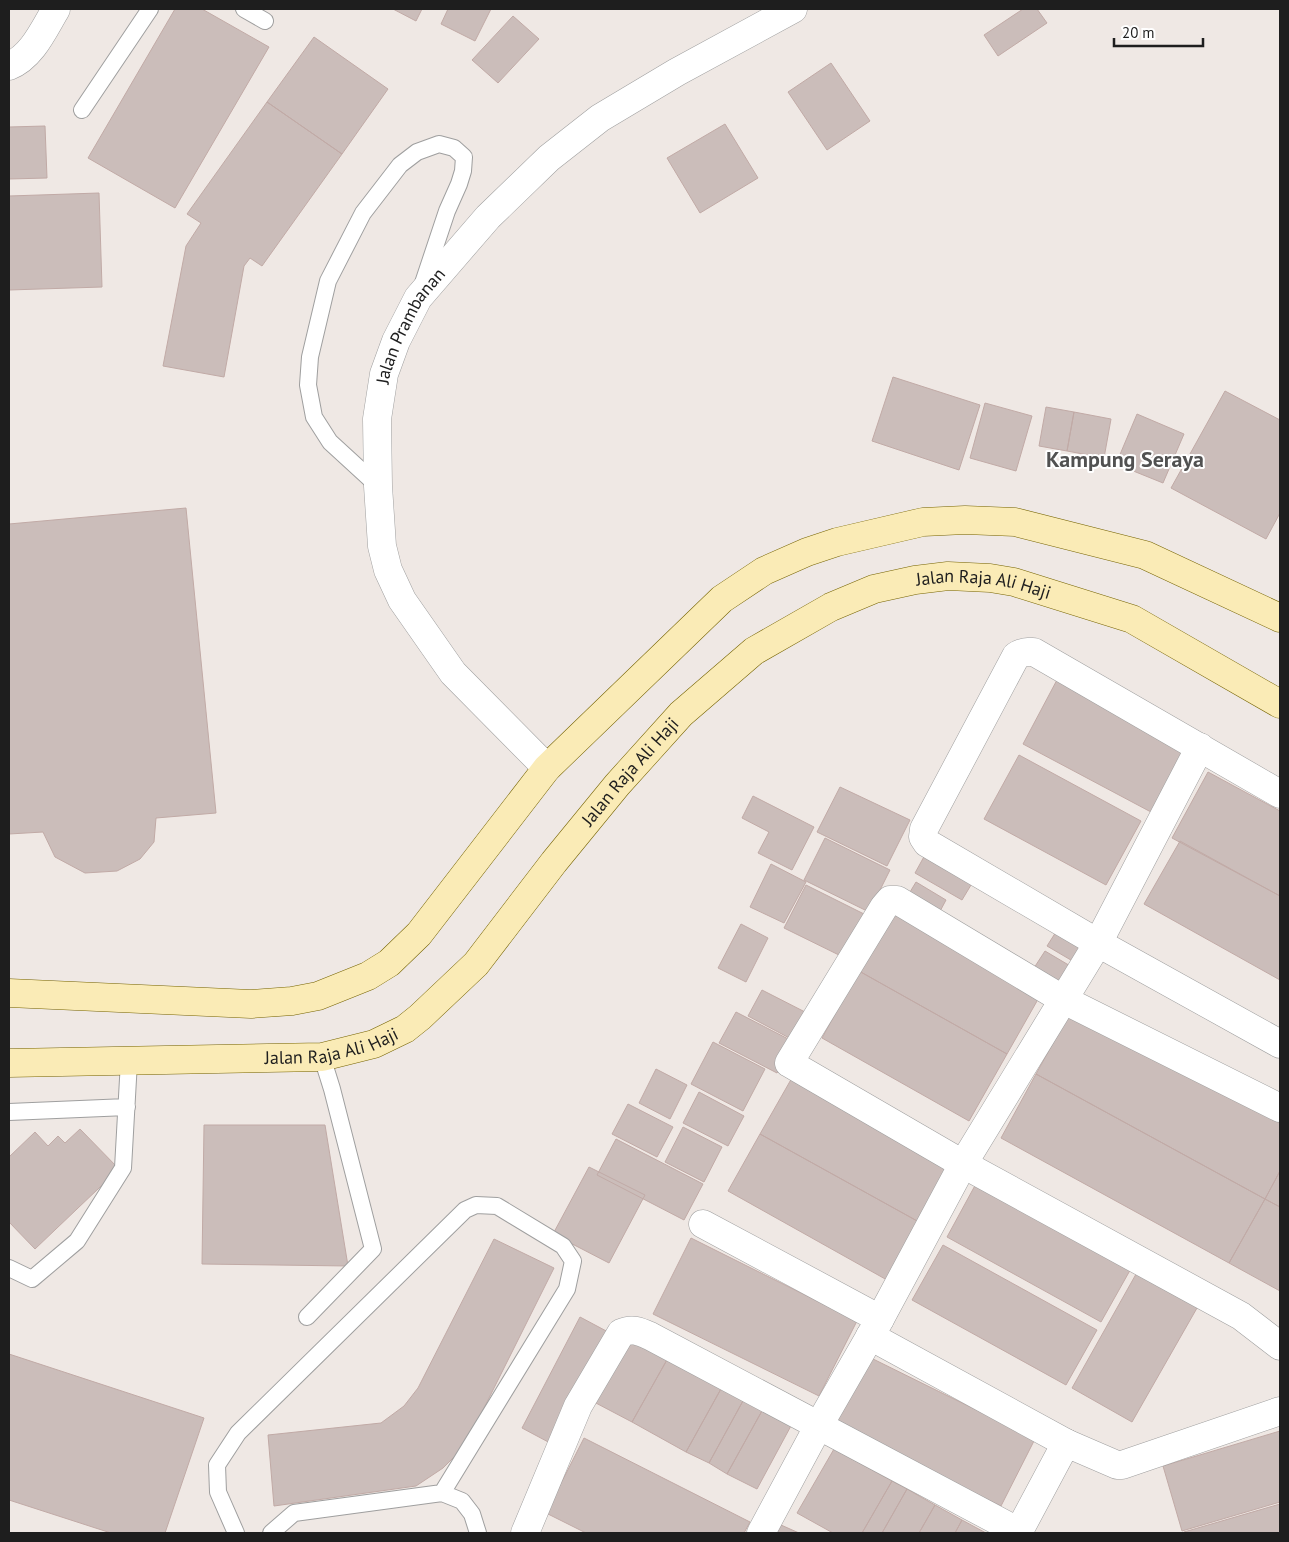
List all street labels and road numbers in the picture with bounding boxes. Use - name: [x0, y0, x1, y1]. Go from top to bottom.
- street label: Jalan Prambanan: [370, 263, 450, 387]
- street label: Jalan Raja Ali Haji: [914, 564, 1054, 604]
- street label: Jalan Raja Ali Haji: [576, 712, 683, 831]
- street label: Jalan Raja Ali Haji: [263, 1022, 402, 1069]

